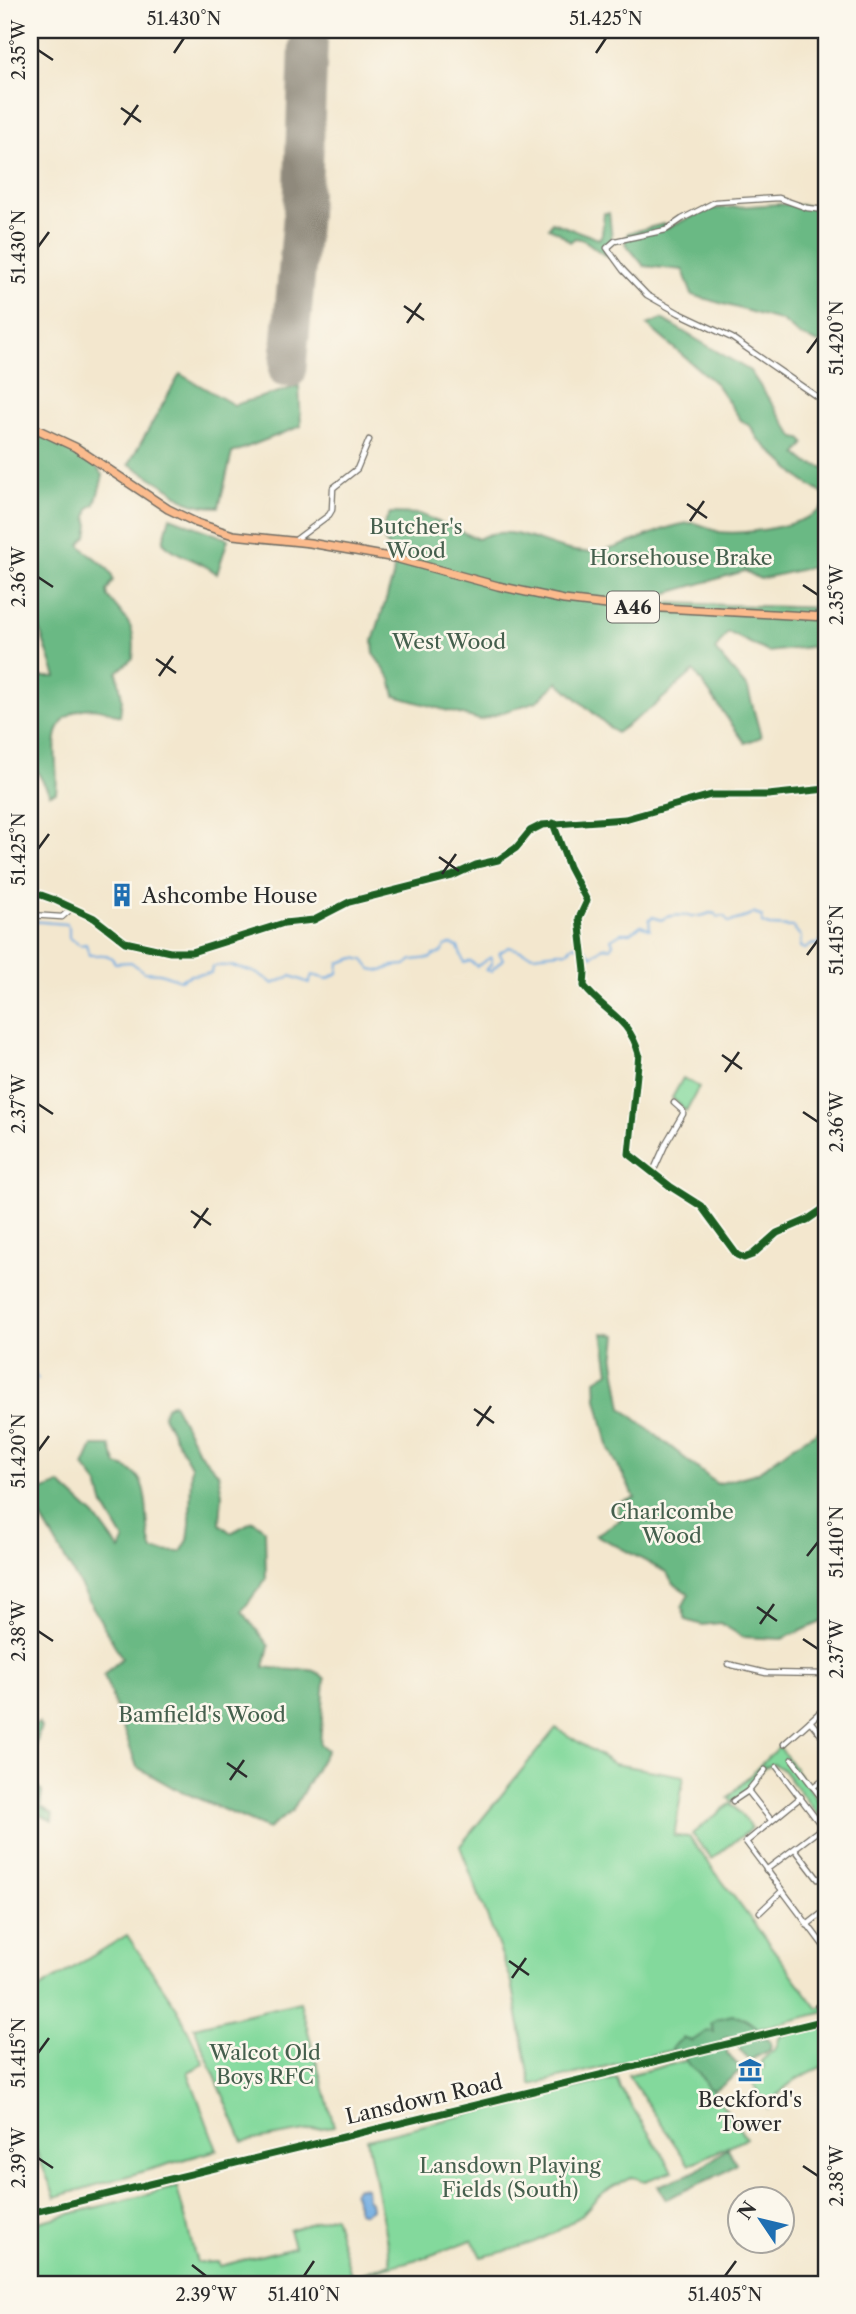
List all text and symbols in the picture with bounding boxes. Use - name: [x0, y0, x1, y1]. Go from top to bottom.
- text: 51.430°N: [147, 8, 221, 30]
- text: 51.425°N: [569, 8, 643, 30]
- text: 2.35°W: [8, 18, 30, 80]
- text: 51.430°N: [8, 210, 30, 284]
- text: 51.420°N: [826, 300, 848, 376]
- park label: Butcher's Wood: [369, 514, 463, 563]
- text: 2.36°W: [8, 545, 30, 607]
- park label: Horsehouse Brake: [589, 545, 773, 570]
- text: 2.35°W: [826, 563, 848, 625]
- road number: A46: [607, 592, 659, 622]
- park label: West Wood: [391, 629, 506, 654]
- text: 51.425°N: [8, 812, 30, 886]
- building icon: Ashcombe House: [108, 881, 136, 909]
- place label: Ashcombe House: [141, 883, 318, 908]
- text: 51.415°N: [826, 905, 848, 975]
- text: 2.37°W: [8, 1073, 30, 1134]
- text: 2.36°W: [826, 1090, 848, 1152]
- text: 51.420°N: [8, 1413, 30, 1489]
- park label: Charlcombe Wood: [610, 1499, 734, 1548]
- text: 51.410°N: [826, 1506, 848, 1578]
- text: 2.38°W: [8, 1599, 30, 1662]
- text: 2.37°W: [826, 1618, 848, 1679]
- park label: Bamfield's Wood: [118, 1702, 286, 1727]
- text: 51.415°N: [8, 2018, 30, 2088]
- park label: Walcot Old Boys RFC: [208, 2040, 321, 2089]
- museum icon: Beckford's Tower: [736, 2056, 764, 2084]
- street label: Lansdown Road: [343, 2069, 505, 2129]
- place label: Beckford's Tower: [698, 2087, 802, 2136]
- text: 2.39°W: [8, 2126, 30, 2189]
- text: 2.38°W: [826, 2144, 848, 2207]
- park label: Lansdown Playing Fields (South): [419, 2153, 602, 2202]
- north arrow: [726, 2184, 796, 2254]
- text: N: [733, 2197, 762, 2224]
- text: 2.39°W: [175, 2284, 238, 2306]
- text: 51.410°N: [268, 2284, 340, 2306]
- text: 51.405°N: [688, 2284, 762, 2306]

